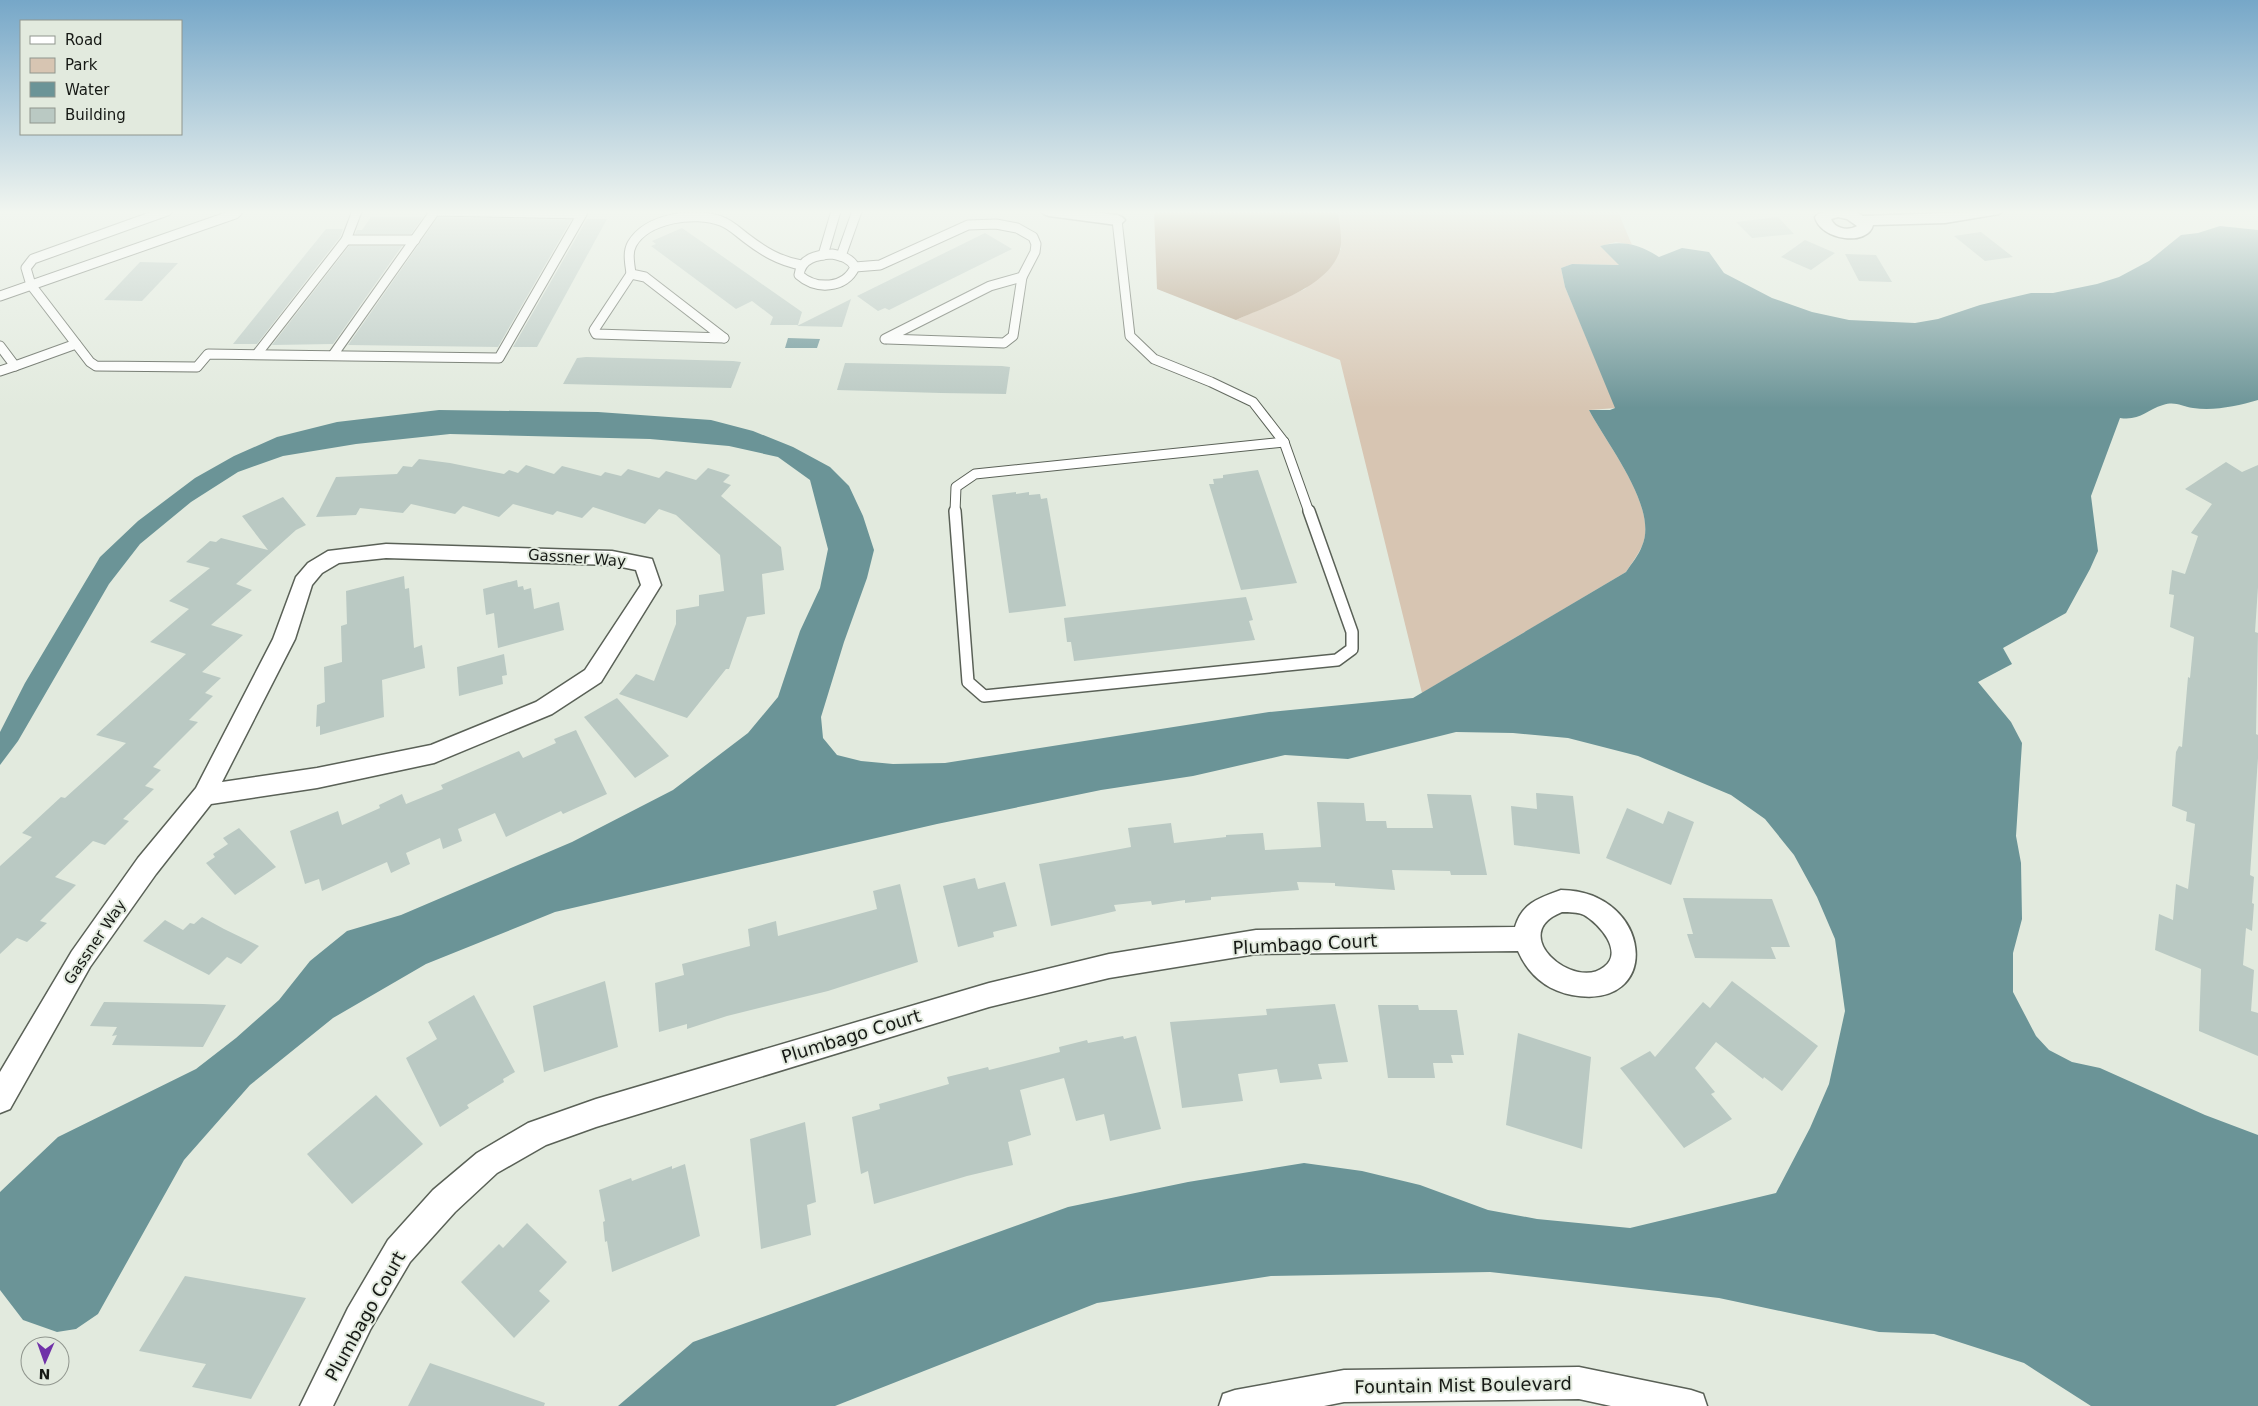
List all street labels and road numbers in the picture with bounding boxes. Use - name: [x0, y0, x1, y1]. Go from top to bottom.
- street label: Gassner Way: [527, 546, 627, 570]
- street label: Gassner Way: [60, 896, 130, 988]
- street label: Plumbago Court: [1232, 930, 1378, 958]
- street label: Plumbago Court: [779, 1005, 923, 1067]
- street label: Plumbago Court: [321, 1248, 409, 1384]
- street label: Fountain Mist Boulevard: [1354, 1373, 1572, 1397]

